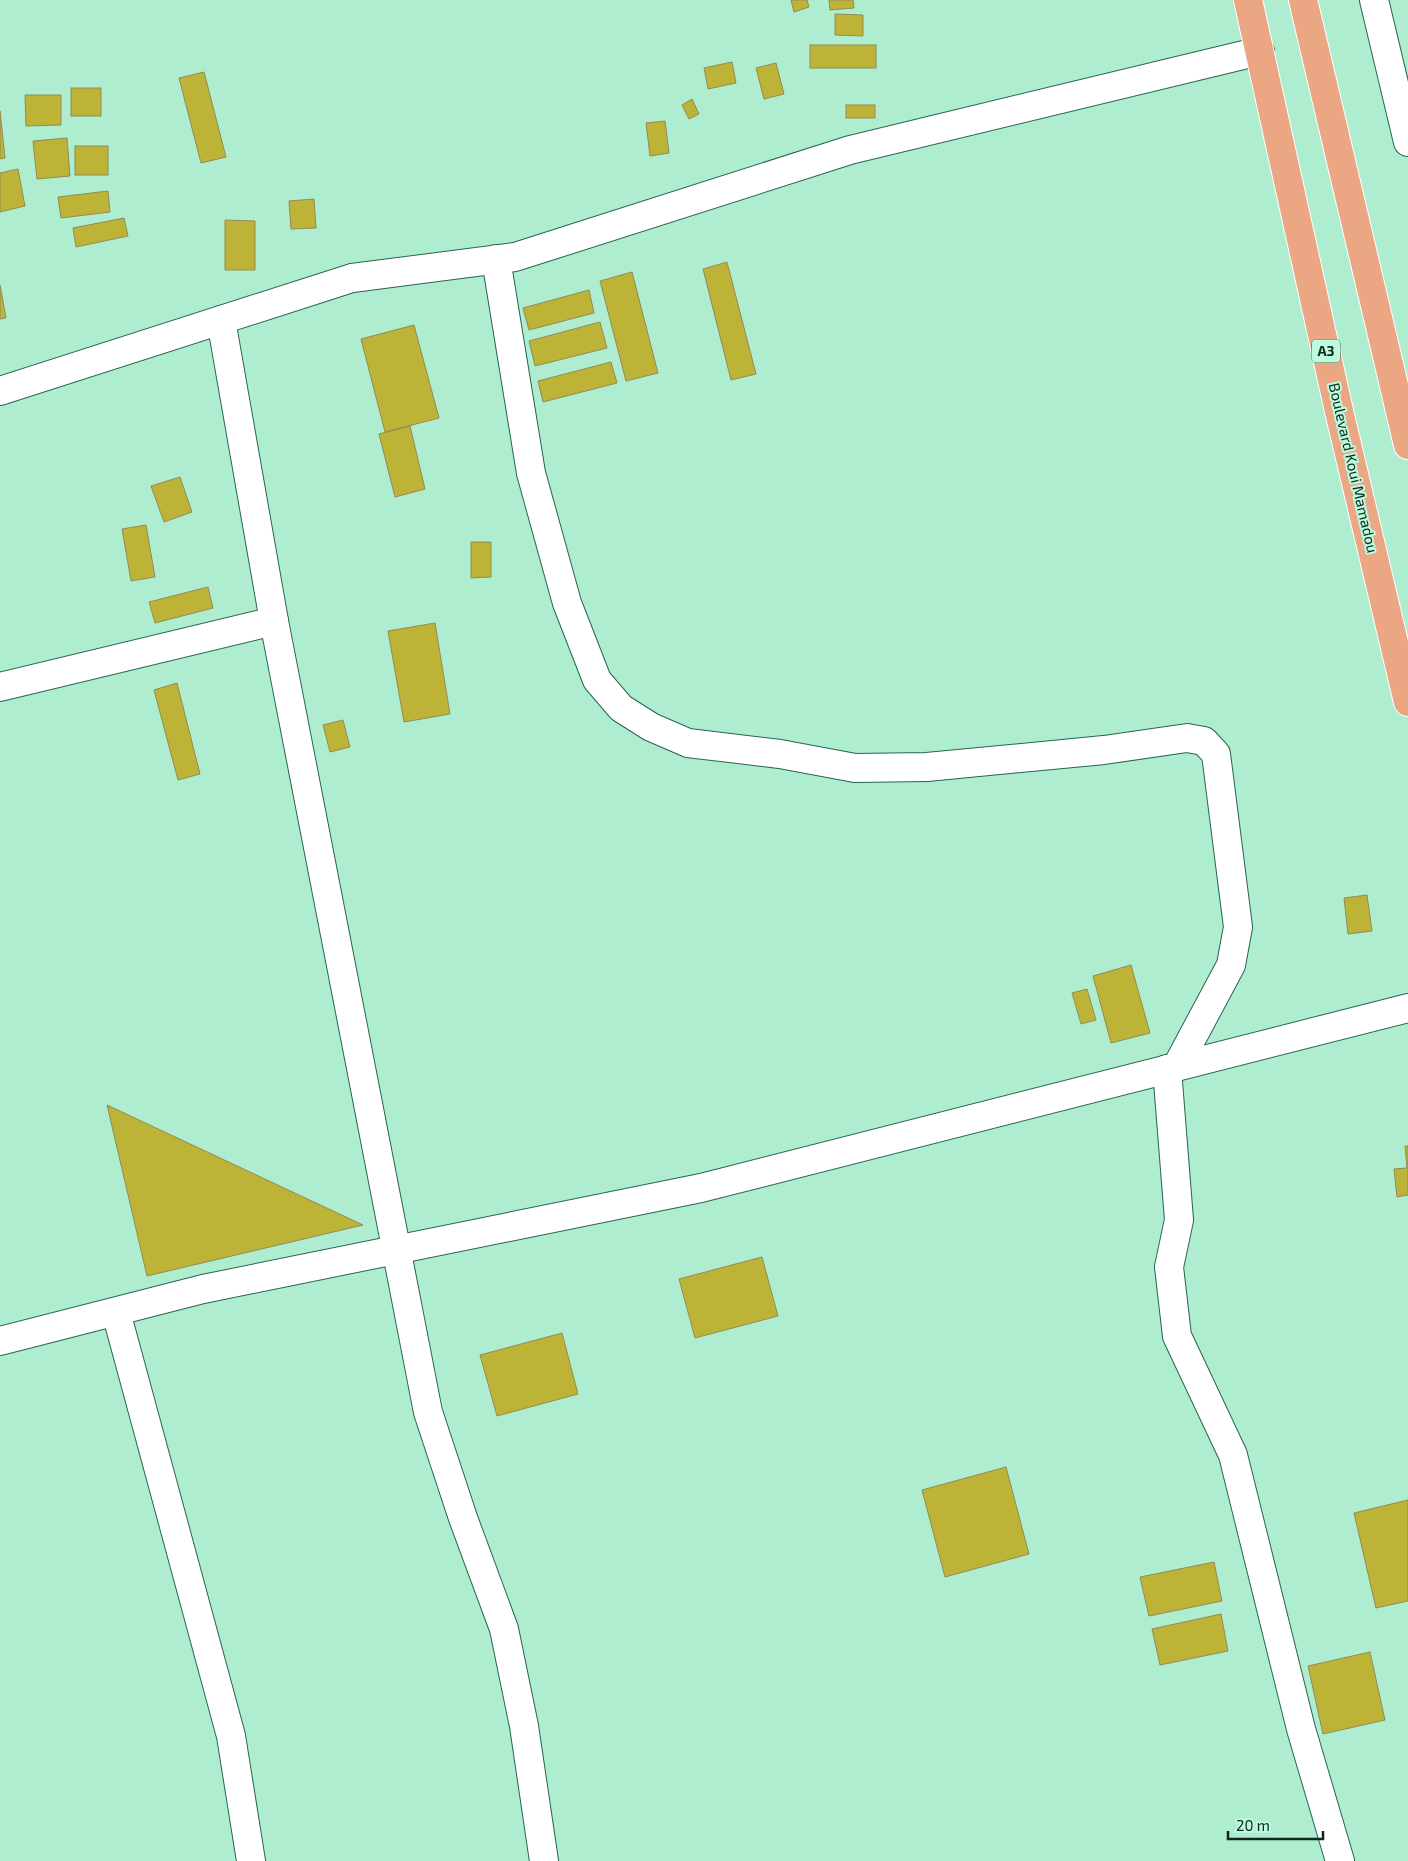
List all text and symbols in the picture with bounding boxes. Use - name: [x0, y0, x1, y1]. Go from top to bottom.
- road number: A3: [1312, 340, 1340, 362]
- street label: Boulevard Koui Mamadou: [1326, 381, 1382, 555]
- scale bar: [1228, 1808, 1323, 1840]
- text: 20 m: [1236, 1816, 1270, 1834]

